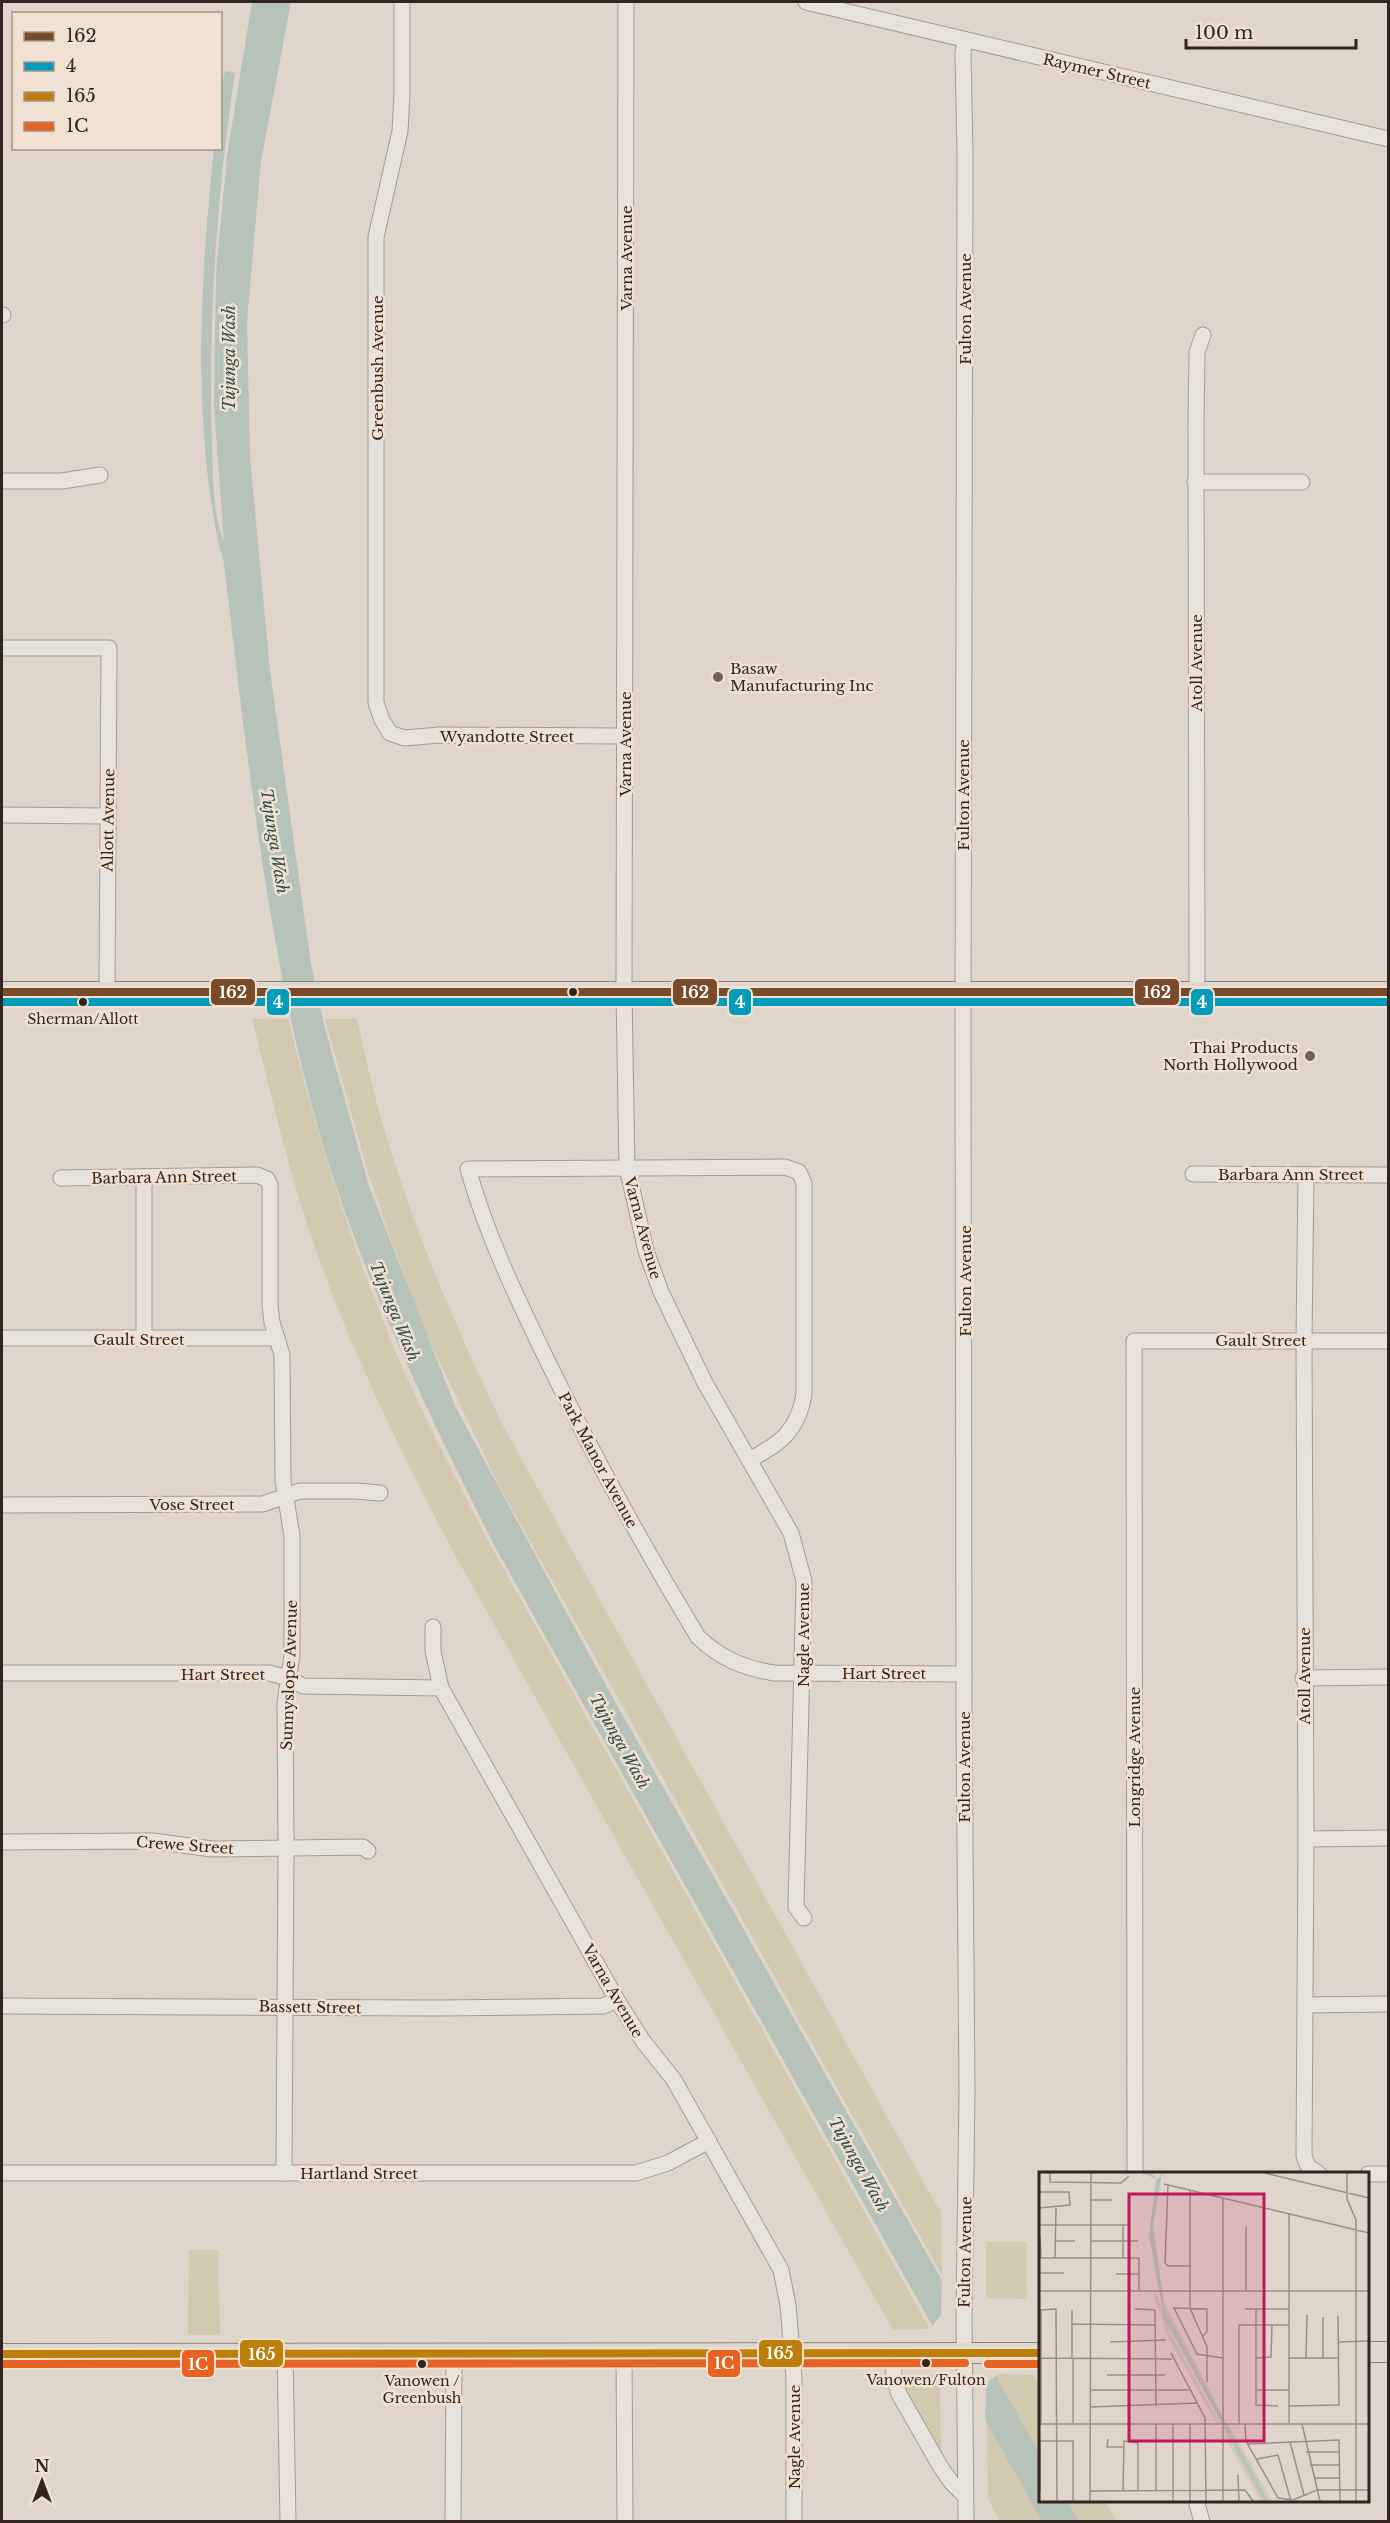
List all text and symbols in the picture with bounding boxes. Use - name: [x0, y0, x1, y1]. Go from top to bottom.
- legend: [12, 12, 222, 150]
- scale bar: [1186, 12, 1356, 50]
- text: 100 m: [1195, 22, 1253, 44]
- text: 162: [66, 25, 97, 47]
- street label: Raymer Street: [1041, 49, 1153, 93]
- text: 4: [66, 55, 77, 77]
- text: 165: [66, 85, 96, 107]
- text: 1C: [66, 115, 88, 137]
- street label: Varna Avenue: [617, 205, 636, 312]
- street label: Fulton Avenue: [956, 253, 975, 365]
- street label: Greenbush Avenue: [368, 295, 387, 441]
- water label: Tujunga Wash: [219, 305, 239, 411]
- street label: Atoll Avenue: [1187, 614, 1206, 713]
- place label: Basaw Manufacturing Inc: [730, 659, 874, 695]
- marker: Basaw Manufacturing Inc: [711, 670, 725, 684]
- street label: Varna Avenue: [616, 691, 635, 798]
- street label: Wyandotte Street: [439, 727, 575, 746]
- street label: Fulton Avenue: [954, 739, 973, 851]
- street label: Allott Avenue: [98, 768, 118, 873]
- water label: Tujunga Wash: [257, 787, 293, 895]
- line badge: 162: [210, 978, 256, 1006]
- line badge: 162: [672, 978, 718, 1006]
- line badge: 162: [1134, 978, 1180, 1006]
- text: 162: [219, 982, 247, 1002]
- text: 162: [681, 982, 709, 1002]
- text: 162: [1143, 982, 1171, 1002]
- unlabelled marker: [567, 986, 579, 998]
- line badge: 4: [266, 988, 290, 1016]
- line badge: 4: [728, 988, 752, 1016]
- line badge: 4: [1190, 988, 1214, 1016]
- text: 4: [273, 992, 283, 1012]
- text: 4: [735, 992, 745, 1012]
- text: 4: [1197, 992, 1207, 1012]
- marker: Sherman/Allott: [77, 996, 89, 1008]
- place label: Sherman/Allott: [27, 1010, 139, 1028]
- place label: Thai Products North Hollywood: [1163, 1038, 1298, 1074]
- marker: Thai Products North Hollywood: [1303, 1049, 1317, 1063]
- street label: Barbara Ann Street: [1218, 1165, 1364, 1184]
- street label: Barbara Ann Street: [91, 1166, 237, 1188]
- street label: Varna Avenue: [620, 1174, 666, 1281]
- street label: Fulton Avenue: [956, 1225, 975, 1337]
- water label: Tujunga Wash: [366, 1258, 424, 1364]
- street label: Gault Street: [93, 1330, 185, 1349]
- street label: Gault Street: [1215, 1331, 1307, 1350]
- street label: Park Manor Avenue: [554, 1389, 642, 1531]
- street label: Vose Street: [148, 1495, 235, 1514]
- street label: Nagle Avenue: [794, 1583, 813, 1687]
- street label: Sunnyslope Avenue: [277, 1599, 301, 1751]
- street label: Atoll Avenue: [1295, 1627, 1314, 1726]
- street label: Hart Street: [842, 1664, 927, 1683]
- street label: Hart Street: [181, 1665, 266, 1684]
- street label: Longridge Avenue: [1125, 1687, 1144, 1827]
- water label: Tujunga Wash: [586, 1690, 654, 1792]
- street label: Fulton Avenue: [955, 1711, 974, 1823]
- street label: Crewe Street: [135, 1832, 235, 1858]
- street label: Varna Avenue: [578, 1940, 648, 2041]
- street label: Bassett Street: [258, 1997, 362, 2017]
- water label: Tujunga Wash: [825, 2113, 893, 2215]
- street label: Hartland Street: [300, 2164, 418, 2183]
- inset map: [1039, 2172, 1369, 2502]
- street label: Fulton Avenue: [955, 2196, 975, 2308]
- line badge: 165: [239, 2339, 284, 2368]
- line badge: 165: [758, 2339, 803, 2368]
- text: 165: [766, 2343, 794, 2363]
- text: 165: [248, 2344, 276, 2364]
- line badge: 1C: [181, 2349, 215, 2378]
- line badge: 1C: [707, 2349, 741, 2378]
- text: 1C: [714, 2353, 734, 2373]
- text: 1C: [188, 2354, 208, 2374]
- marker: Vanowen/Fulton: [920, 2357, 932, 2369]
- marker: Vanowen / Greenbush: [416, 2358, 428, 2370]
- place label: Vanowen/Fulton: [865, 2371, 986, 2389]
- place label: Vanowen / Greenbush: [383, 2372, 462, 2407]
- street label: Nagle Avenue: [785, 2385, 804, 2489]
- north arrow: [12, 2451, 72, 2511]
- text: N: [34, 2456, 50, 2476]

